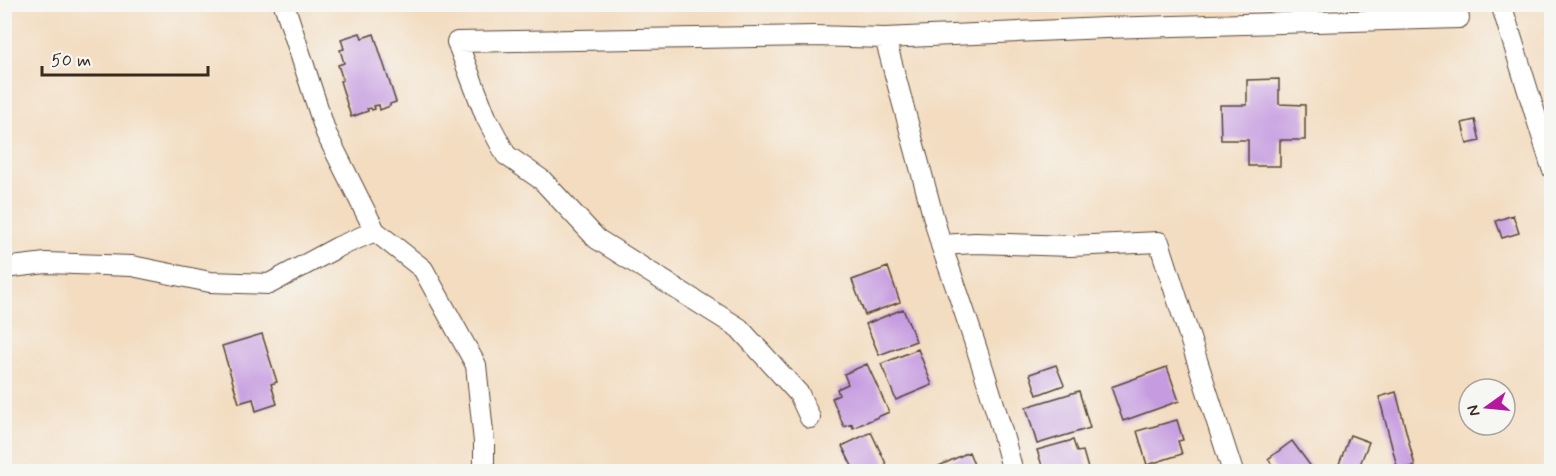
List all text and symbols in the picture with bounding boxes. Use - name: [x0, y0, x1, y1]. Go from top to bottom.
- scale bar: [42, 39, 208, 77]
- text: 50 m: [51, 49, 91, 73]
- north arrow: [1457, 377, 1517, 437]
- text: N: [1462, 403, 1485, 418]

